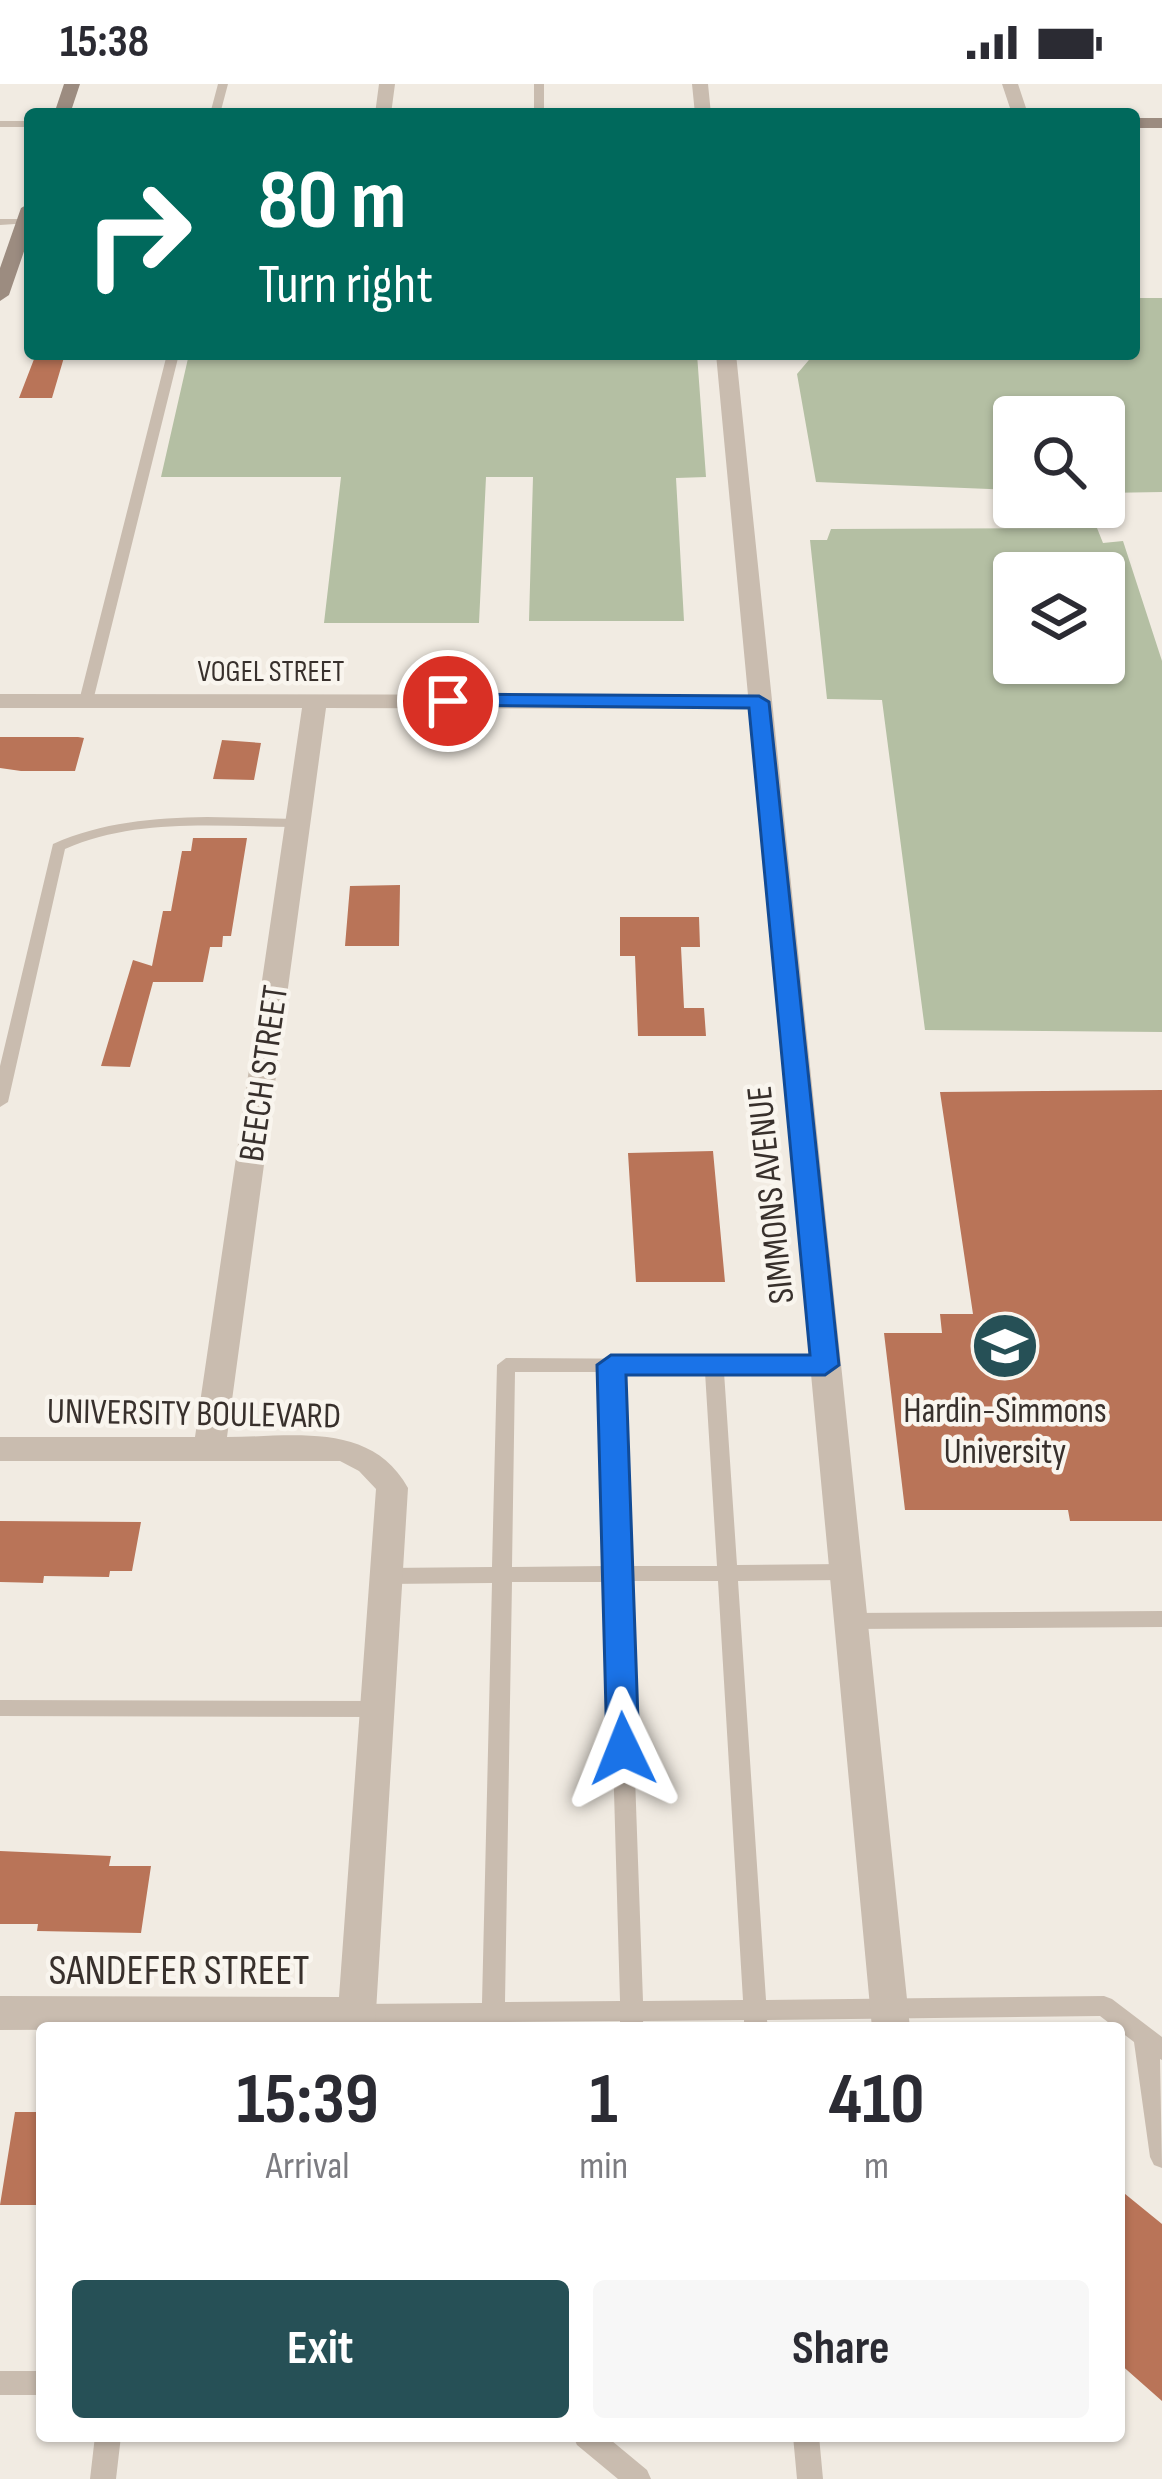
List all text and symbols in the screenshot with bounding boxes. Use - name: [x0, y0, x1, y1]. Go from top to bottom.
- text: 15:38: [60, 15, 149, 70]
- text: 80 m: [258, 151, 406, 252]
- icon: right: [60, 156, 216, 312]
- text: Turn right: [258, 253, 433, 318]
- map controls: [993, 396, 1125, 684]
- button: search: [993, 396, 1125, 528]
- button: layers: [993, 552, 1125, 684]
- pin: [397, 650, 499, 752]
- street label: VOGEL STREET: [198, 654, 344, 690]
- icon: arrive: [415, 668, 481, 734]
- street label: BEECH STREET: [231, 983, 298, 1164]
- street label: SIMMONS AVENUE: [739, 1084, 804, 1306]
- school or university icon: Hardin-Simmons University: [970, 1311, 1040, 1381]
- street label: UNIVERSITY BOULEVARD: [47, 1390, 341, 1439]
- place label: Hardin-Simmons University: [903, 1390, 1107, 1474]
- position arrow: [560, 1686, 686, 1812]
- street label: SANDEFER STREET: [48, 1946, 310, 1997]
- text: 15:39: [236, 2057, 379, 2144]
- text: 1: [590, 2057, 618, 2144]
- text: 410: [829, 2057, 925, 2144]
- text: Arrival: [266, 2143, 350, 2190]
- text: min: [579, 2143, 628, 2190]
- text: m: [864, 2143, 889, 2190]
- button: Exit: [72, 2280, 569, 2418]
- button: Share: [593, 2280, 1089, 2418]

